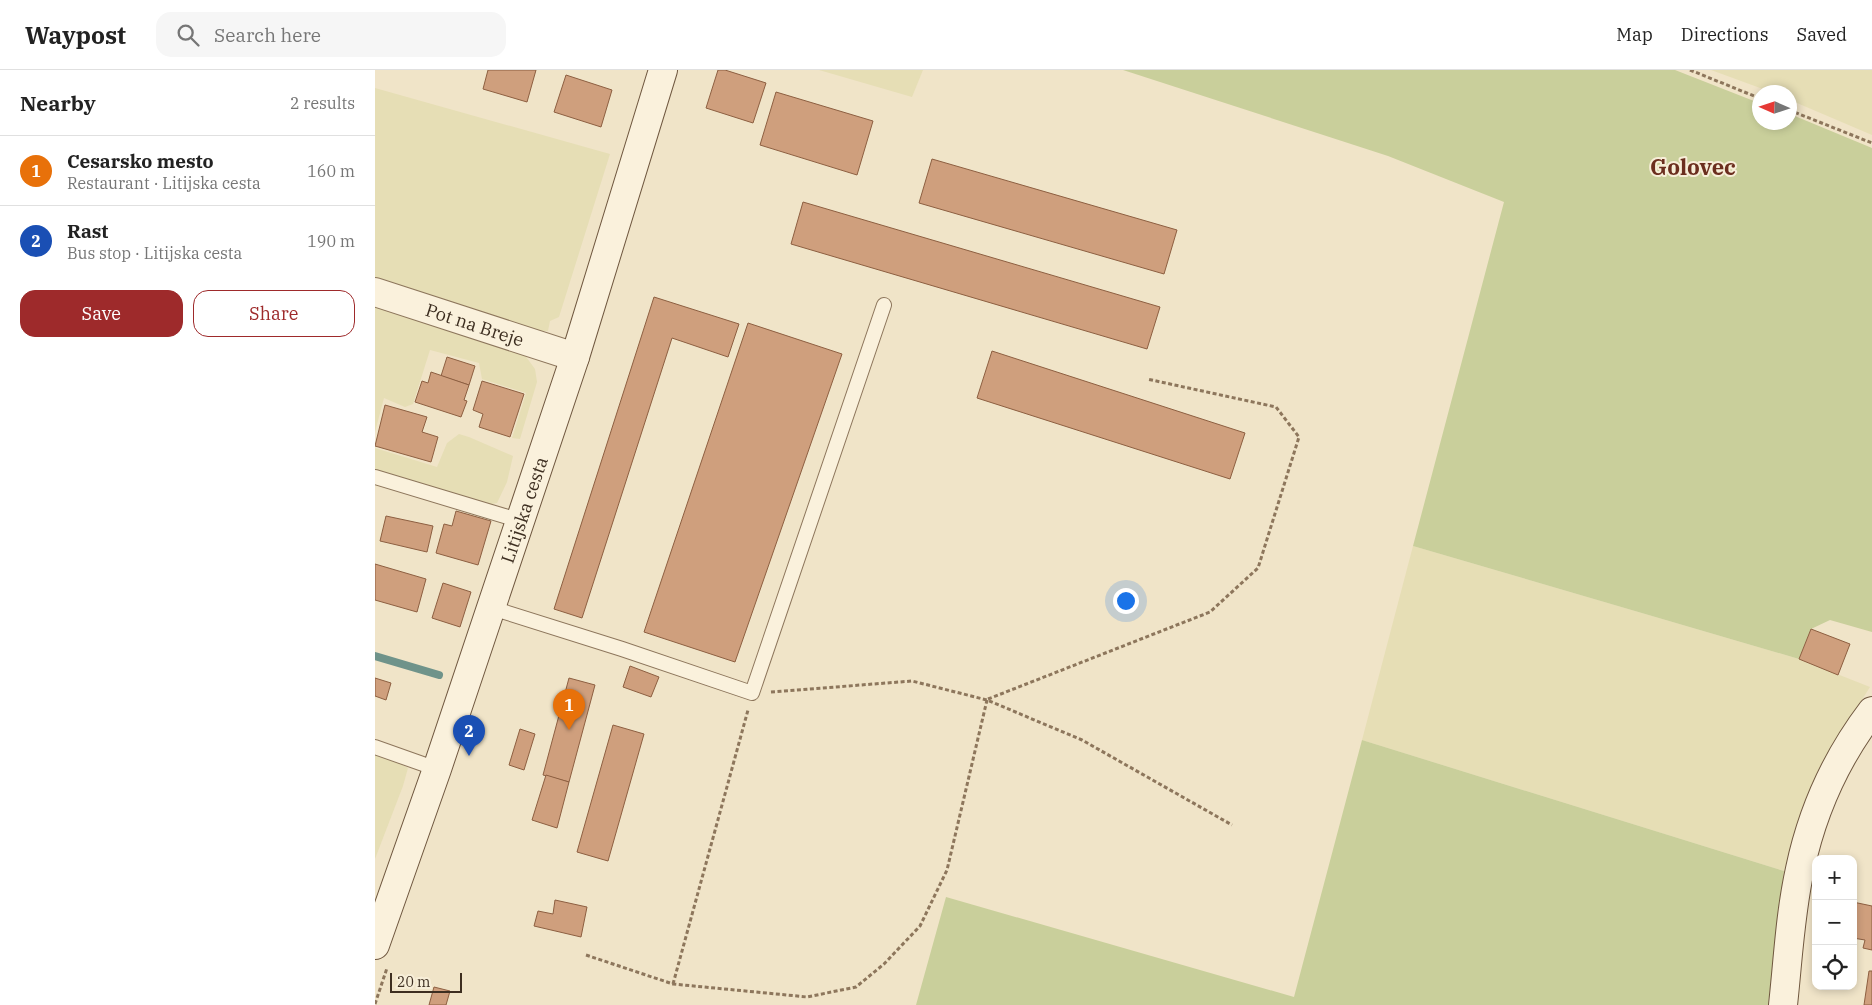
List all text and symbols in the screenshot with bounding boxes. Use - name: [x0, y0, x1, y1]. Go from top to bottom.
- search box: [156, 12, 506, 57]
- text: Waypost: [25, 19, 126, 51]
- icon: search: [174, 21, 202, 49]
- text: Search here: [214, 23, 321, 47]
- text: Map: [1616, 23, 1653, 46]
- text: Directions: [1681, 23, 1769, 46]
- text: Saved: [1797, 23, 1847, 46]
- north arrow: [1752, 85, 1797, 130]
- text: Nearby: [20, 89, 96, 117]
- text: 2 results: [290, 93, 355, 113]
- text: Cesarsko mesto: [67, 149, 214, 173]
- district label: Golovec: [1650, 152, 1736, 181]
- text: 1: [31, 161, 41, 181]
- text: 160 m: [307, 161, 355, 181]
- text: Restaurant · Litijska cesta: [67, 173, 261, 193]
- text: Rast: [67, 219, 108, 243]
- text: 2: [31, 231, 41, 251]
- text: 190 m: [307, 231, 355, 251]
- text: Bus stop · Litijska cesta: [67, 243, 242, 263]
- button: Save: [20, 290, 183, 337]
- button: Share: [193, 290, 355, 337]
- street label: Pot na Breje: [423, 298, 527, 351]
- street label: Litijska cesta: [495, 453, 552, 566]
- your location: [1113, 588, 1139, 614]
- pin: 1: [553, 689, 585, 730]
- pin: 2: [453, 715, 485, 756]
- map controls: [1812, 855, 1857, 990]
- button: +: [1812, 855, 1857, 900]
- button: −: [1812, 900, 1857, 945]
- button: locate: [1812, 945, 1857, 990]
- scale bar: [390, 970, 463, 993]
- text: 20 m: [397, 973, 430, 991]

